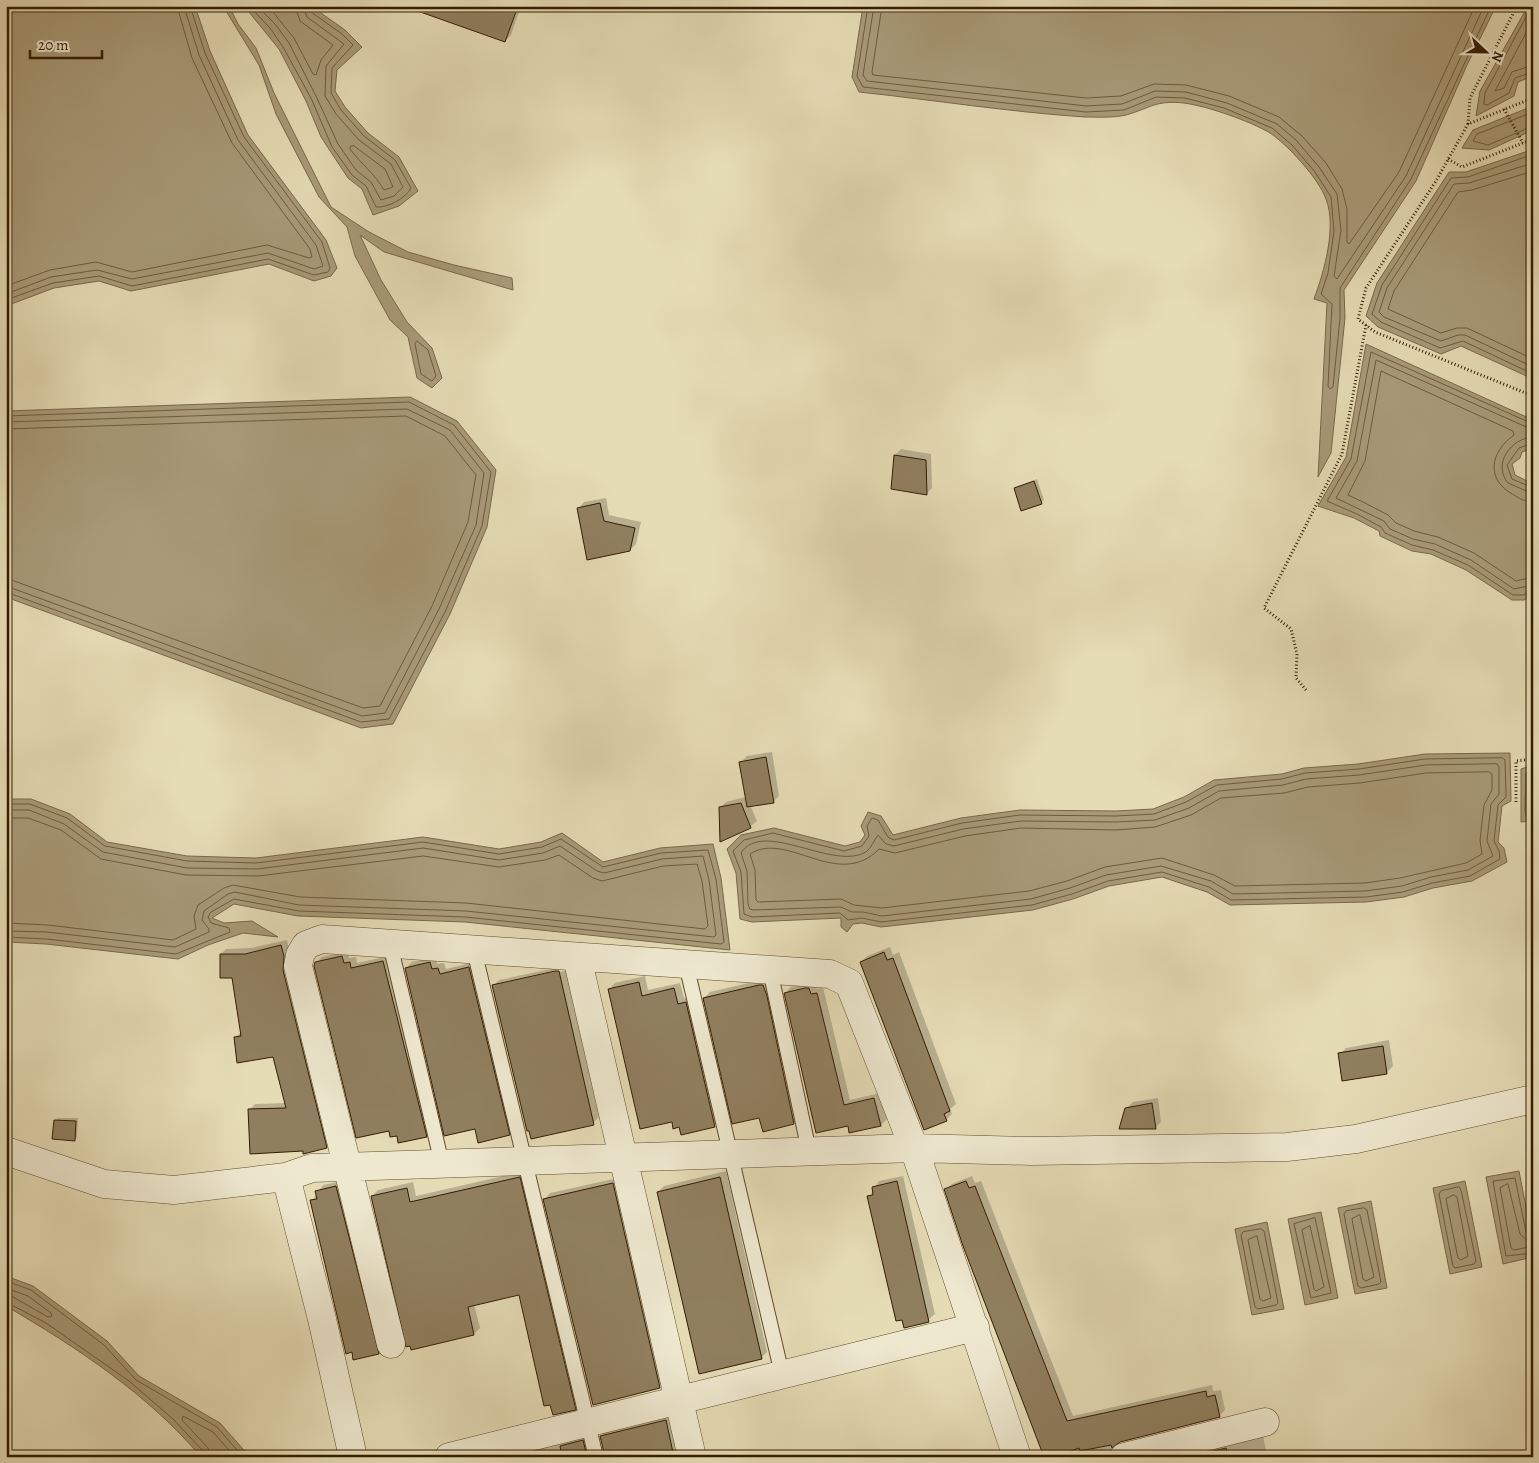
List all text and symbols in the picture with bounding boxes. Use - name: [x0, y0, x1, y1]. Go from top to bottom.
- scale bar: [30, 28, 102, 60]
- north arrow: [1462, 28, 1512, 78]
- text: 20 m: [38, 35, 69, 55]
- text: N: [1487, 48, 1508, 65]

